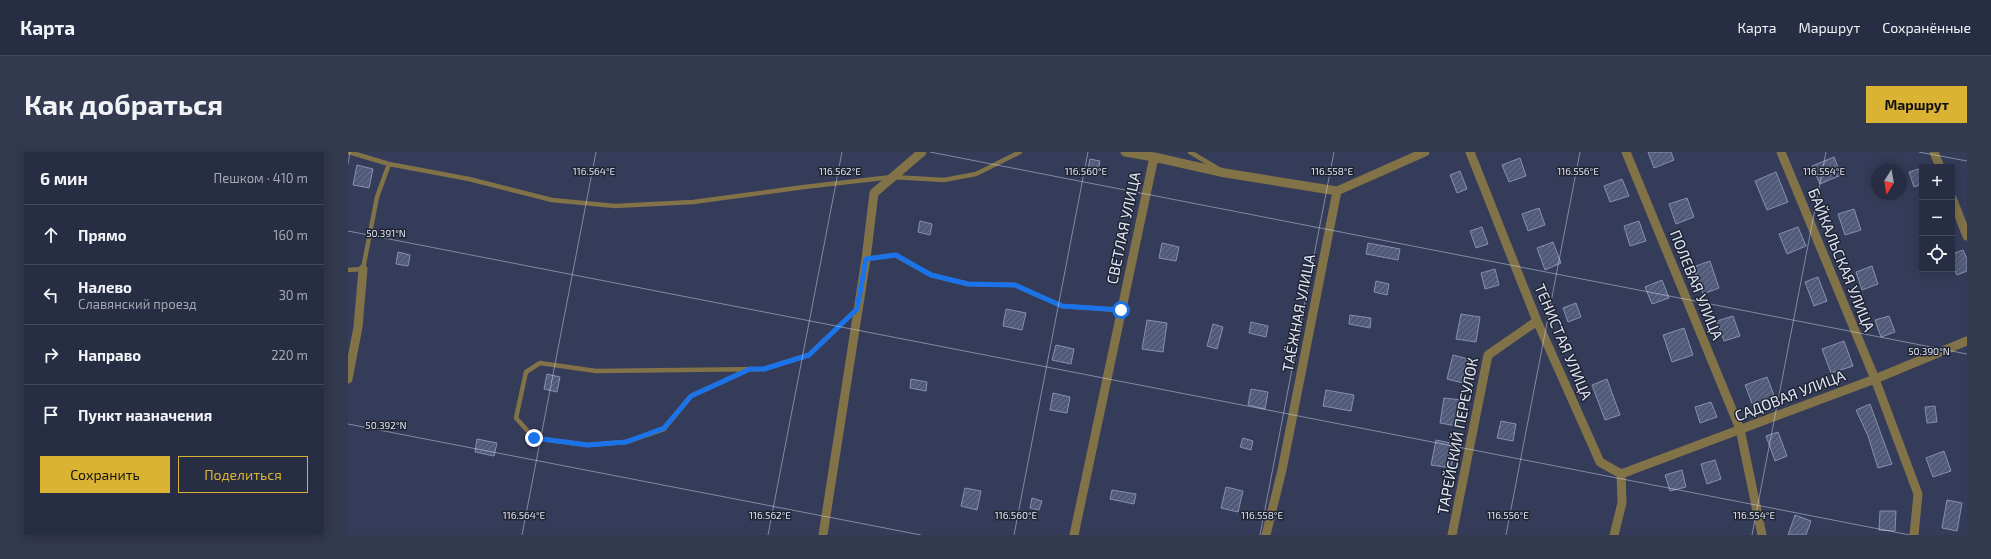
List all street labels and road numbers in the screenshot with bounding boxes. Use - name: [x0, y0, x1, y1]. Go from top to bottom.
- street label: СВЕТЛАЯ УЛИЦА: [1102, 169, 1144, 286]
- street label: БАЙКАЛЬСКАЯ УЛИЦА: [1805, 185, 1879, 334]
- street label: ПОЛЕВАЯ УЛИЦА: [1667, 227, 1727, 343]
- street label: ТАЁЖНАЯ УЛИЦА: [1278, 252, 1318, 373]
- street label: ТЕНИСТАЯ УЛИЦА: [1531, 281, 1597, 403]
- street label: ТАРЕЙСКИЙ ПЕРЕУЛОК: [1433, 356, 1481, 516]
- street label: САДОВАЯ УЛИЦА: [1732, 365, 1848, 424]

